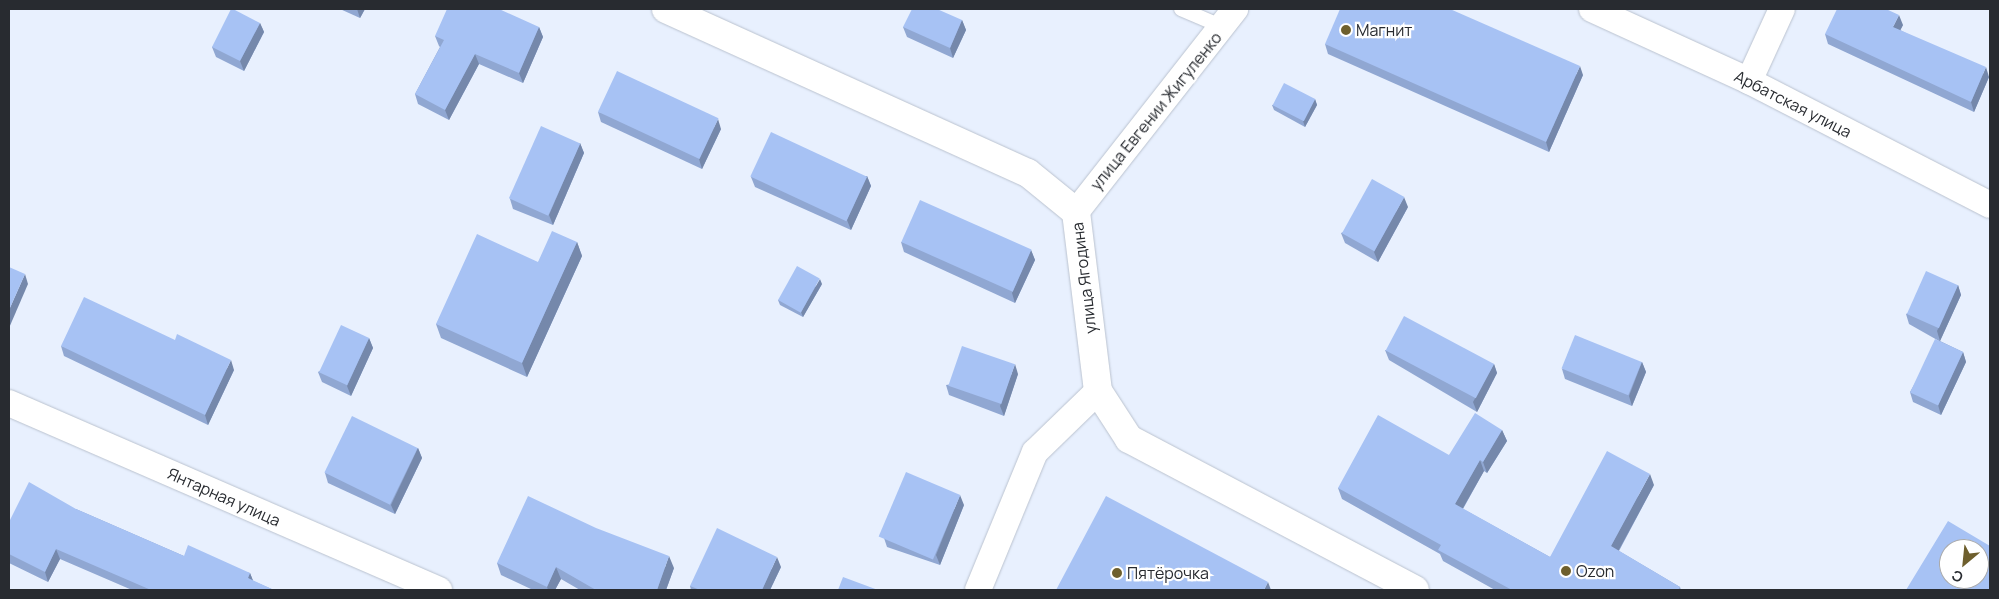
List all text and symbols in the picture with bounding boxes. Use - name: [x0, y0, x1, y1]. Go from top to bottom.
- place label: Магнит: [1356, 20, 1412, 40]
- marker: Магнит: [1340, 24, 1352, 36]
- street label: улица Евгении Жигуленко: [1086, 28, 1226, 194]
- street label: Арбатская улица: [1731, 66, 1855, 142]
- street label: улица Ягодина: [1068, 221, 1100, 335]
- street label: Янтарная улица: [165, 464, 283, 530]
- north arrow: [1939, 539, 1989, 589]
- place label: Ozon: [1576, 561, 1614, 581]
- place label: Пятёрочка: [1127, 563, 1209, 583]
- marker: Ozon: [1560, 565, 1572, 577]
- text: С: [1948, 566, 1966, 588]
- marker: Пятёрочка: [1111, 567, 1123, 579]

